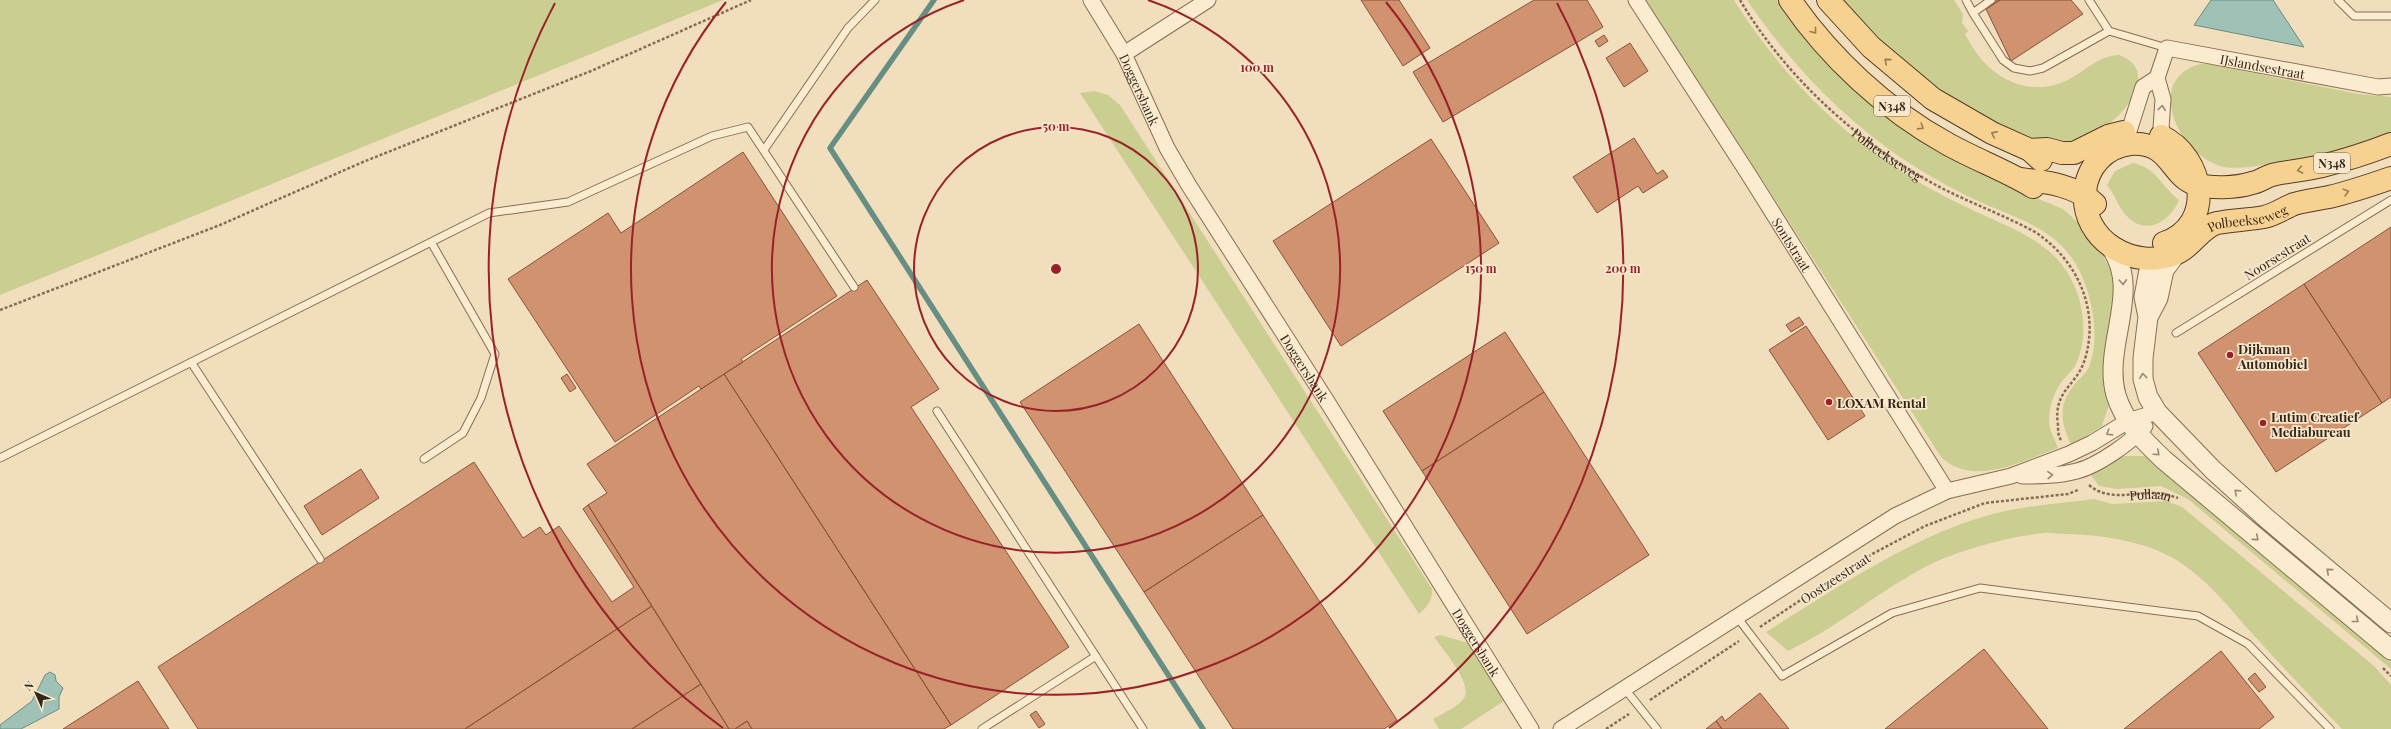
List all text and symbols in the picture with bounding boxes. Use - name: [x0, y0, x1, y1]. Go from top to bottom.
- one-way arrow: [1810, 26, 1817, 33]
- street label: IJslandsestraat: [2219, 50, 2307, 82]
- street label: Doggersbank: [1116, 51, 1164, 129]
- text: 100 m: [1240, 59, 1274, 75]
- one-way arrow: [1884, 59, 1892, 66]
- road number: N348: [1874, 96, 1910, 116]
- one-way arrow: [2157, 105, 2166, 111]
- text: 50 m: [1043, 118, 1070, 134]
- one-way arrow: [1916, 122, 1923, 129]
- street label: Polbeekseweg: [1849, 124, 1926, 184]
- one-way arrow: [1991, 131, 1999, 139]
- road number: N348: [2314, 153, 2350, 173]
- one-way arrow: [2297, 166, 2303, 174]
- one-way arrow: [2342, 188, 2349, 197]
- street label: Polbeekseweg: [2204, 200, 2290, 235]
- street label: Sontstraat: [1769, 214, 1816, 275]
- street label: Noorsestraat: [2241, 229, 2314, 283]
- text: 150 m: [1465, 260, 1497, 276]
- text: 200 m: [1605, 260, 1641, 276]
- centre of rings: [1049, 262, 1063, 276]
- one-way arrow: [2119, 279, 2128, 285]
- street label: Doggersbank: [1277, 330, 1334, 405]
- place label: Dijkman Automobiel: [2237, 340, 2307, 372]
- marker: Dijkman Automobiel: [2225, 350, 2235, 360]
- one-way arrow: [2139, 373, 2148, 379]
- place label: LOXAM Rental: [1837, 394, 1926, 411]
- marker: LOXAM Rental: [1824, 397, 1834, 407]
- place label: Lutim Creatief Mediabureau: [2271, 408, 2360, 440]
- marker: Lutim Creatief Mediabureau: [2258, 418, 2268, 428]
- one-way arrow: [2106, 428, 2113, 436]
- one-way arrow: [2152, 449, 2160, 456]
- one-way arrow: [2047, 471, 2053, 480]
- street label: Pollaan: [2129, 484, 2174, 504]
- one-way arrow: [2234, 489, 2242, 497]
- one-way arrow: [2251, 533, 2259, 540]
- street label: Oostzeestraat: [1797, 549, 1874, 607]
- one-way arrow: [2326, 568, 2333, 575]
- street label: Doggersbank: [1449, 605, 1505, 680]
- one-way arrow: [2352, 616, 2359, 623]
- north arrow: [16, 673, 56, 713]
- text: N: [20, 677, 37, 694]

